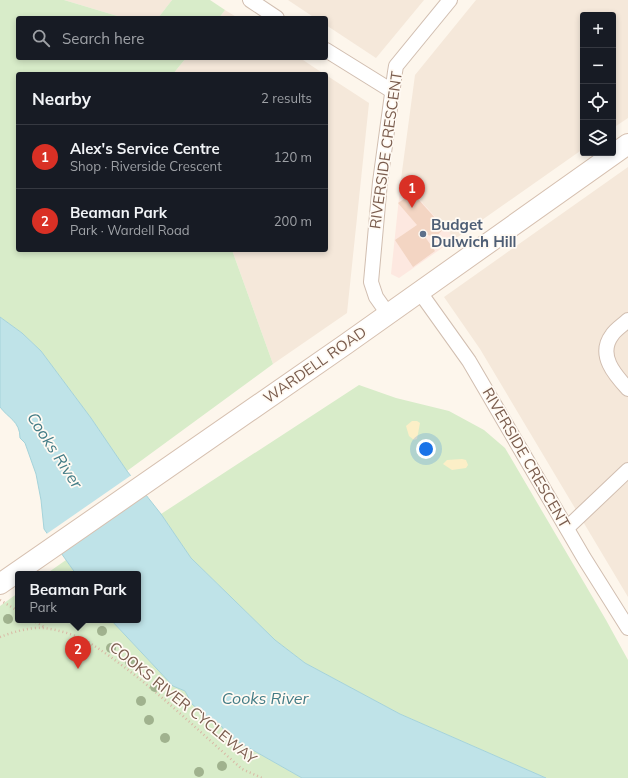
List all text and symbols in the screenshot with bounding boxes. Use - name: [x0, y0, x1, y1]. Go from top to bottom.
- map controls: [580, 12, 616, 156]
- button: +: [580, 12, 616, 48]
- search box: [16, 16, 328, 60]
- icon: search: [30, 27, 52, 49]
- text: Search here: [62, 29, 144, 48]
- button: −: [580, 48, 616, 84]
- street label: RIVERSIDE CRESCENT: [365, 70, 406, 230]
- button: locate: [580, 84, 616, 120]
- text: Nearby: [32, 88, 91, 109]
- text: 2 results: [261, 90, 312, 106]
- button: layers: [580, 120, 616, 156]
- text: Alex's Service Centre: [70, 139, 220, 158]
- text: 1: [41, 149, 49, 165]
- text: 120 m: [274, 149, 312, 165]
- text: Shop · Riverside Crescent: [70, 158, 222, 174]
- pin: 1: [399, 175, 425, 208]
- text: Beaman Park: [70, 203, 167, 222]
- text: 2: [41, 213, 49, 229]
- text: 200 m: [274, 213, 312, 229]
- place label: Budget Dulwich Hill: [431, 215, 517, 251]
- text: Park · Wardell Road: [70, 222, 190, 238]
- marker: Budget Dulwich Hill: [418, 229, 428, 239]
- street label: WARDELL ROAD: [260, 322, 370, 407]
- street label: RIVERSIDE CRESCENT: [478, 384, 574, 531]
- water label: Cooks River: [23, 408, 88, 493]
- your location: [416, 439, 436, 459]
- popup: [15, 571, 141, 623]
- text: Beaman Park: [30, 580, 126, 599]
- text: Park: [30, 599, 57, 615]
- pin: 2: [65, 636, 91, 669]
- street label: COOKS RIVER CYCLEWAY: [106, 637, 261, 768]
- water label: Cooks River: [222, 688, 310, 708]

